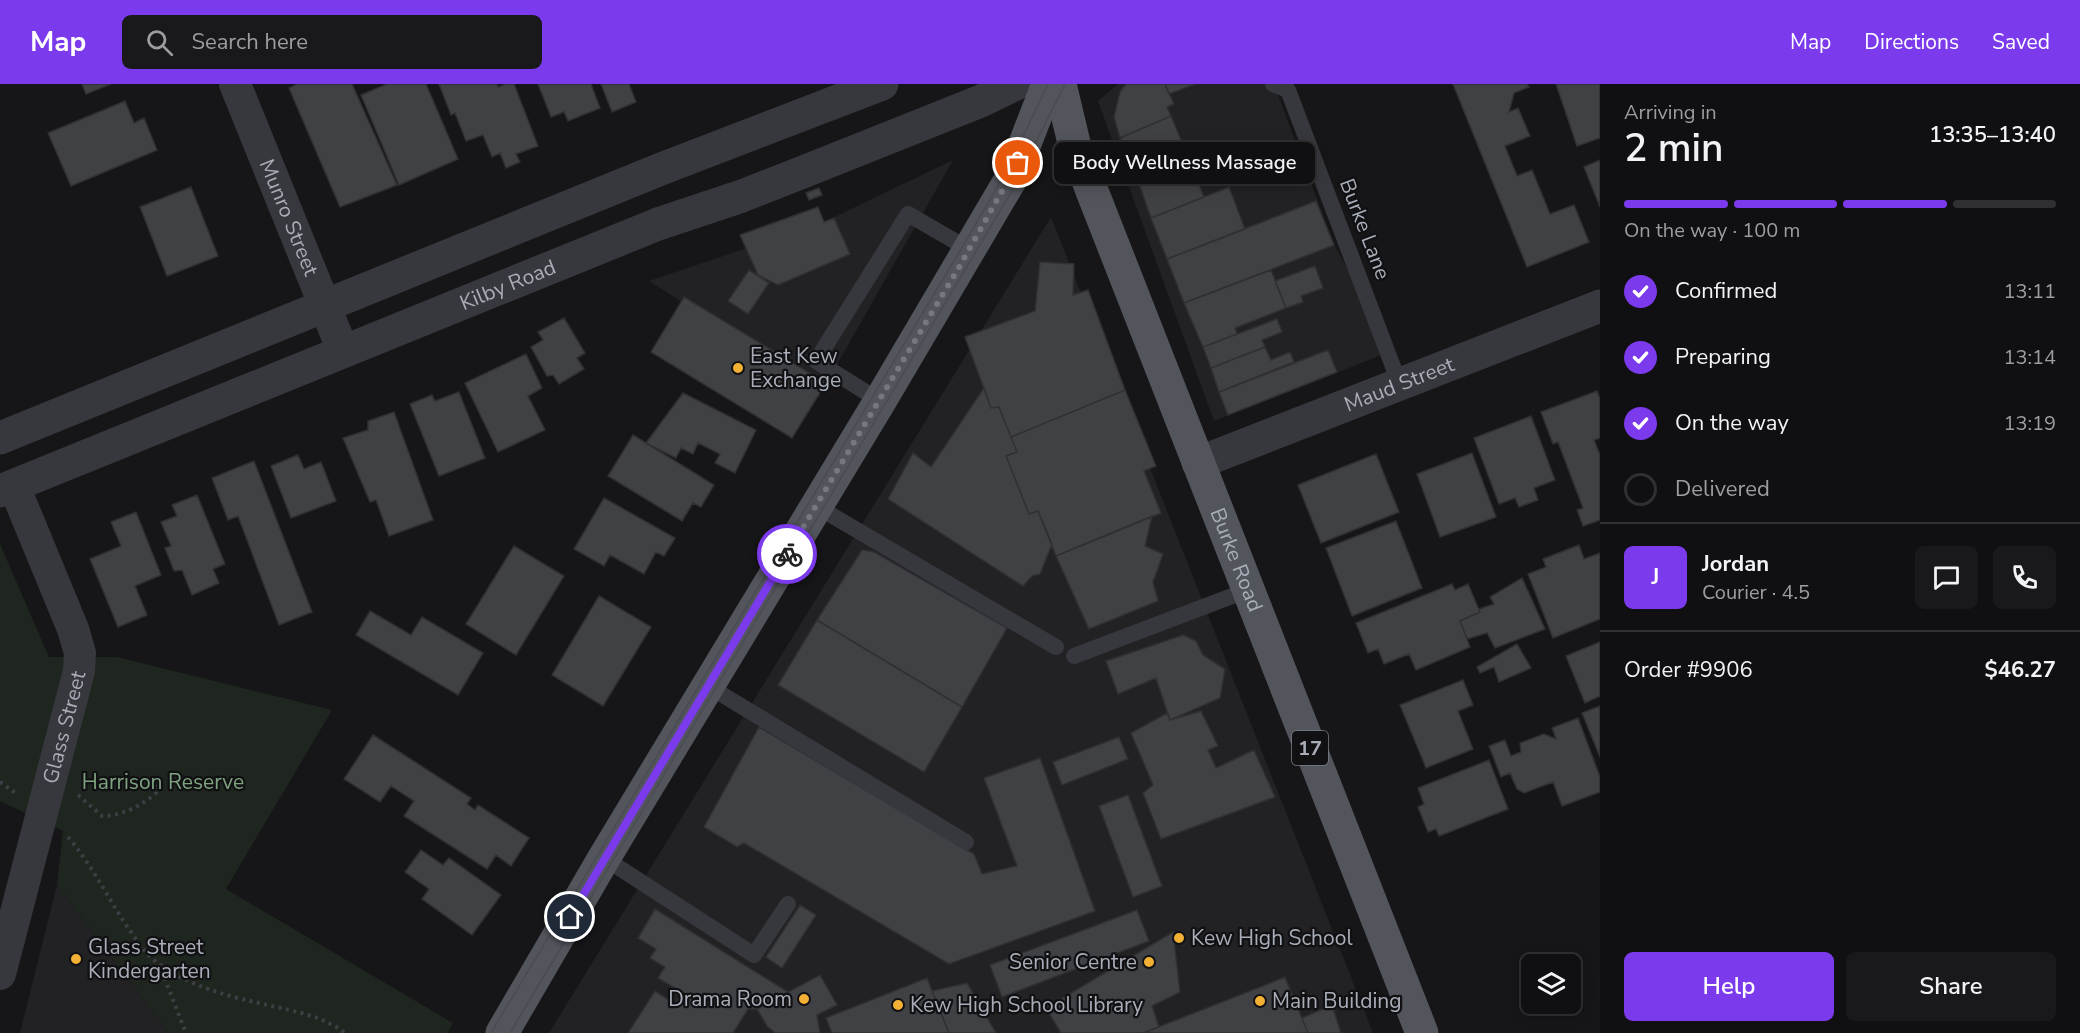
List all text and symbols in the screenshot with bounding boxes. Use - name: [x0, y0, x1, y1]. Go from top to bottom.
- search box: [122, 15, 542, 69]
- text: Map: [30, 23, 86, 61]
- icon: search: [143, 26, 176, 59]
- text: Search here: [191, 27, 308, 57]
- text: Map: [1790, 28, 1831, 56]
- text: Directions: [1864, 28, 1959, 56]
- text: Saved: [1992, 28, 2050, 56]
- text: Arriving in: [1624, 99, 1717, 126]
- text: 13:35–13:40: [1929, 120, 2056, 150]
- text: 2 min: [1624, 122, 1723, 175]
- pin: [992, 137, 1043, 188]
- callout: Body Wellness Massage: [1054, 142, 1315, 184]
- icon: bag: [1001, 146, 1034, 179]
- text: Body Wellness Massage: [1073, 149, 1296, 176]
- street label: Munro Street: [253, 155, 325, 281]
- street label: Burke Lane: [1333, 175, 1397, 283]
- text: On the way · 100 m: [1624, 217, 1800, 244]
- street label: Kilby Road: [456, 253, 560, 317]
- icon: check: [1624, 275, 1657, 308]
- text: Confirmed: [1675, 276, 1777, 306]
- text: 13:11: [2003, 278, 2056, 305]
- icon: check: [1624, 341, 1657, 374]
- place label: East Kew Exchange: [750, 342, 841, 394]
- text: Preparing: [1675, 342, 1771, 372]
- text: 13:14: [2003, 344, 2056, 371]
- street label: Maud Street: [1340, 350, 1459, 419]
- marker: East Kew Exchange: [731, 361, 745, 375]
- icon: check: [1624, 407, 1657, 440]
- text: On the way: [1675, 408, 1789, 438]
- text: 13:19: [2003, 410, 2056, 437]
- text: Delivered: [1675, 474, 1770, 504]
- street label: Burke Road: [1204, 504, 1270, 616]
- courier: [757, 524, 817, 584]
- icon: bike: [771, 538, 804, 571]
- button: chat: [1915, 546, 1978, 609]
- button: phone: [1993, 546, 2056, 609]
- text: Jordan: [1702, 549, 1769, 579]
- text: J: [1652, 562, 1659, 592]
- text: Courier · 4.5: [1702, 579, 1810, 606]
- text: Order #9906: [1624, 655, 1753, 685]
- text: $46.27: [1985, 655, 2056, 685]
- street label: Glass Street: [36, 667, 93, 787]
- road number: 17: [1292, 731, 1328, 765]
- park label: Harrison Reserve: [82, 768, 244, 796]
- pin: [544, 891, 595, 942]
- icon: home: [553, 900, 586, 933]
- place label: Kew High School: [1191, 924, 1353, 952]
- marker: Kew High School: [1172, 931, 1186, 945]
- place label: Glass Street Kindergarten: [88, 933, 211, 985]
- place label: Senior Centre: [1009, 948, 1137, 976]
- marker: Glass Street Kindergarten: [69, 952, 83, 966]
- button: Help: [1624, 952, 1834, 1021]
- button: Share: [1846, 952, 2056, 1021]
- map controls: [1521, 954, 1581, 1014]
- button: layers: [1521, 954, 1581, 1014]
- marker: Senior Centre: [1142, 955, 1156, 969]
- place label: Drama Room: [668, 985, 792, 1013]
- place label: Main Building: [1272, 987, 1402, 1015]
- place label: Kew High School Library: [910, 991, 1143, 1019]
- marker: Drama Room: [797, 992, 811, 1006]
- marker: Main Building: [1253, 994, 1267, 1008]
- marker: Kew High School Library: [891, 998, 905, 1012]

